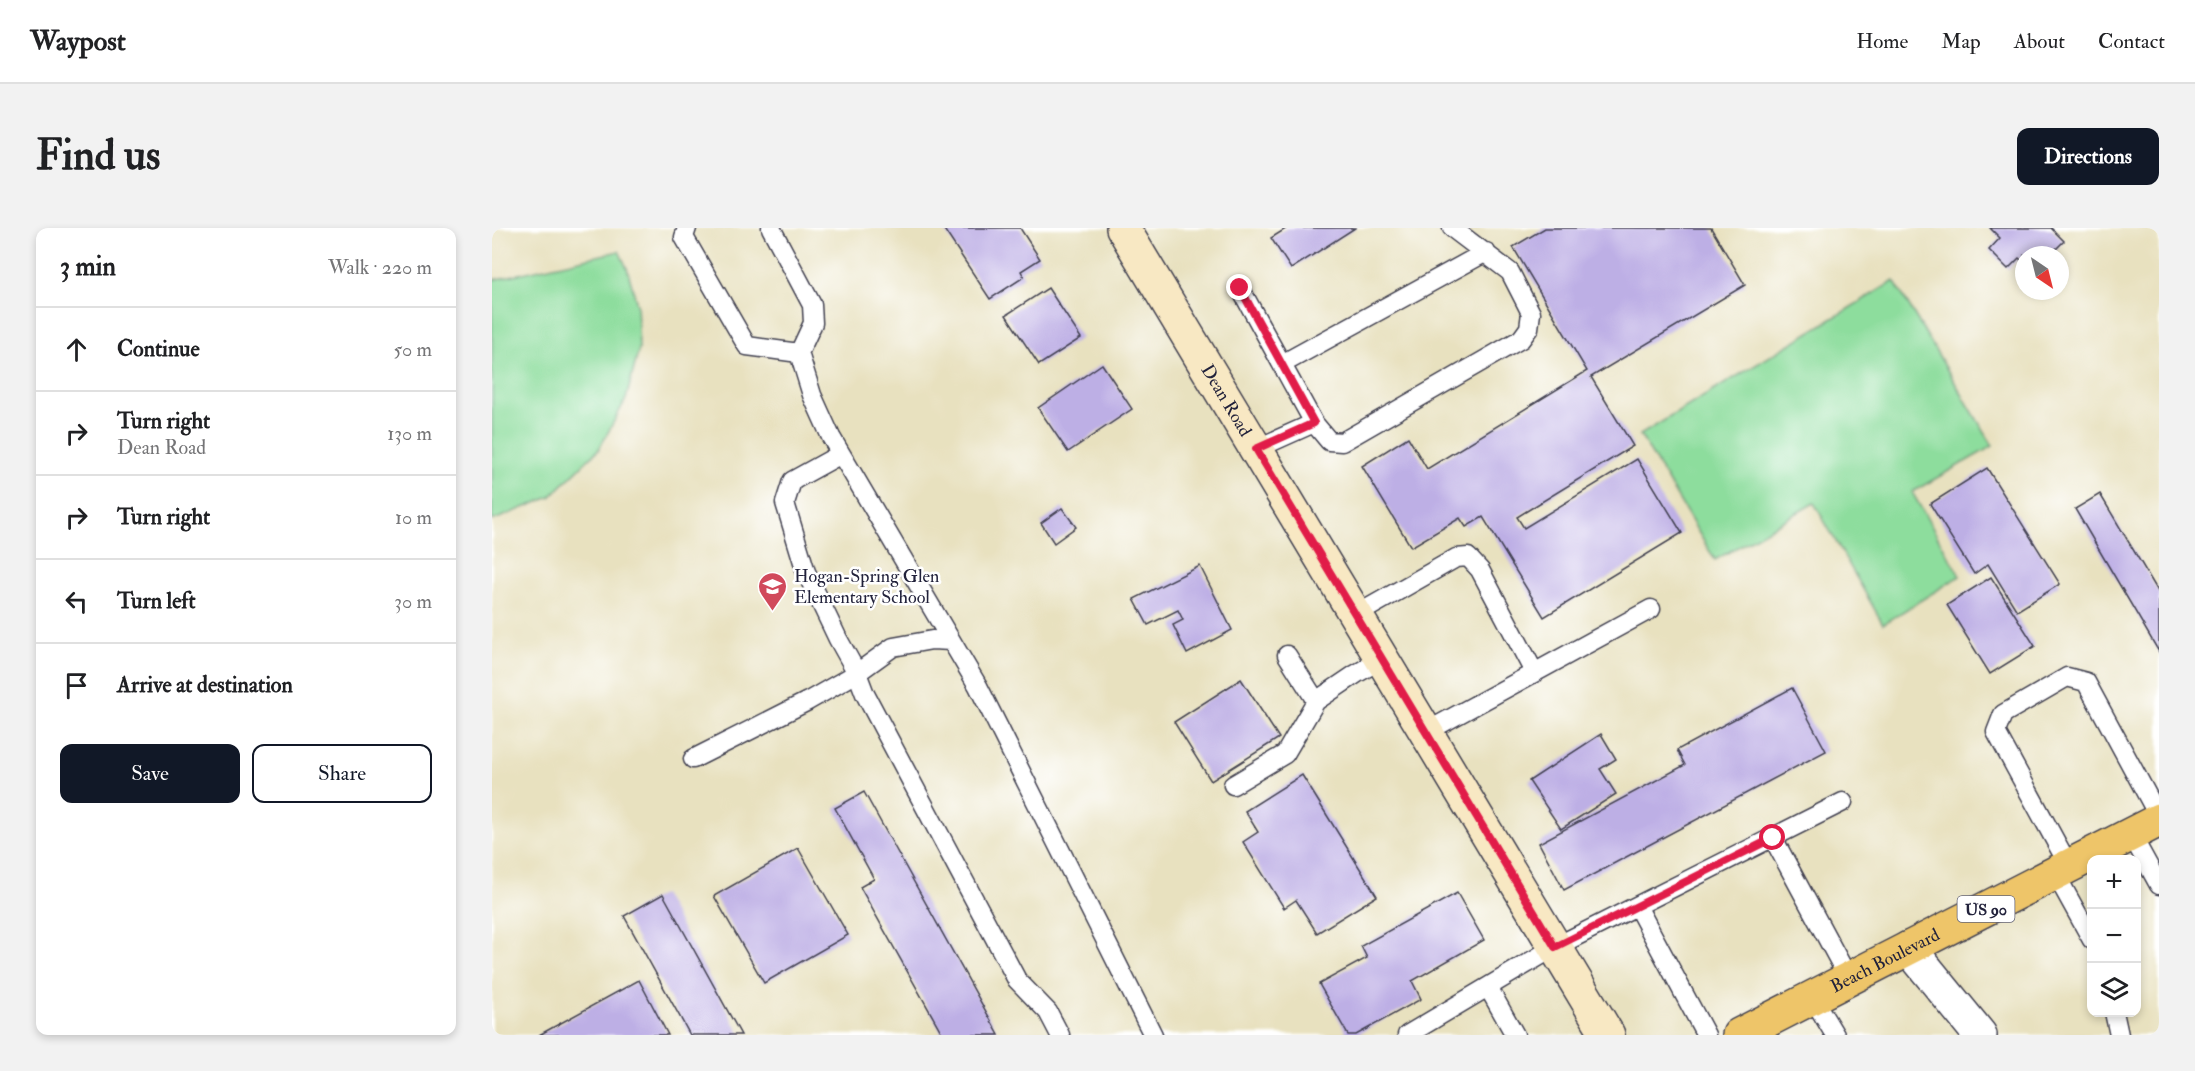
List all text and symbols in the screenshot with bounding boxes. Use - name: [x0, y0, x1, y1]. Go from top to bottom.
- text: Waypost: [30, 24, 126, 59]
- text: Home: [1856, 28, 1908, 55]
- text: Map: [1941, 28, 1981, 55]
- text: About: [2014, 28, 2065, 55]
- text: Contact: [2098, 28, 2165, 55]
- button: Directions: [2017, 128, 2159, 185]
- text: Find us: [36, 130, 160, 182]
- north arrow: [2015, 246, 2069, 300]
- text: 3 min: [60, 251, 116, 283]
- text: Walk · 220 m: [328, 255, 432, 280]
- route end: [1226, 274, 1252, 300]
- icon: ahead: [60, 333, 93, 366]
- text: Continue: [117, 335, 200, 363]
- text: 50 m: [393, 337, 432, 362]
- street label: Dean Road: [1196, 360, 1257, 441]
- text: Turn right: [117, 407, 210, 435]
- icon: right: [60, 417, 93, 450]
- text: 130 m: [387, 421, 432, 446]
- text: Dean Road: [117, 435, 206, 460]
- icon: right: [60, 501, 93, 534]
- text: Turn right: [117, 503, 210, 531]
- text: 10 m: [395, 505, 432, 530]
- place label: Hogan-Spring Glen Elementary School: [794, 565, 939, 609]
- school or university icon: Hogan-Spring Glen Elementary School: [757, 570, 789, 612]
- icon: left: [60, 585, 93, 618]
- text: Turn left: [117, 587, 196, 615]
- text: 30 m: [394, 589, 432, 614]
- icon: arrive: [60, 669, 93, 702]
- text: Arrive at destination: [117, 671, 293, 699]
- button: Save: [60, 744, 240, 803]
- button: Share: [252, 744, 432, 803]
- route start: [1759, 824, 1785, 850]
- map controls: [2087, 855, 2141, 1017]
- button: +: [2087, 855, 2141, 909]
- road number: US 90: [1958, 896, 2014, 922]
- button: −: [2087, 909, 2141, 963]
- street label: Beach Boulevard: [1827, 923, 1944, 998]
- button: layers: [2087, 963, 2141, 1017]

